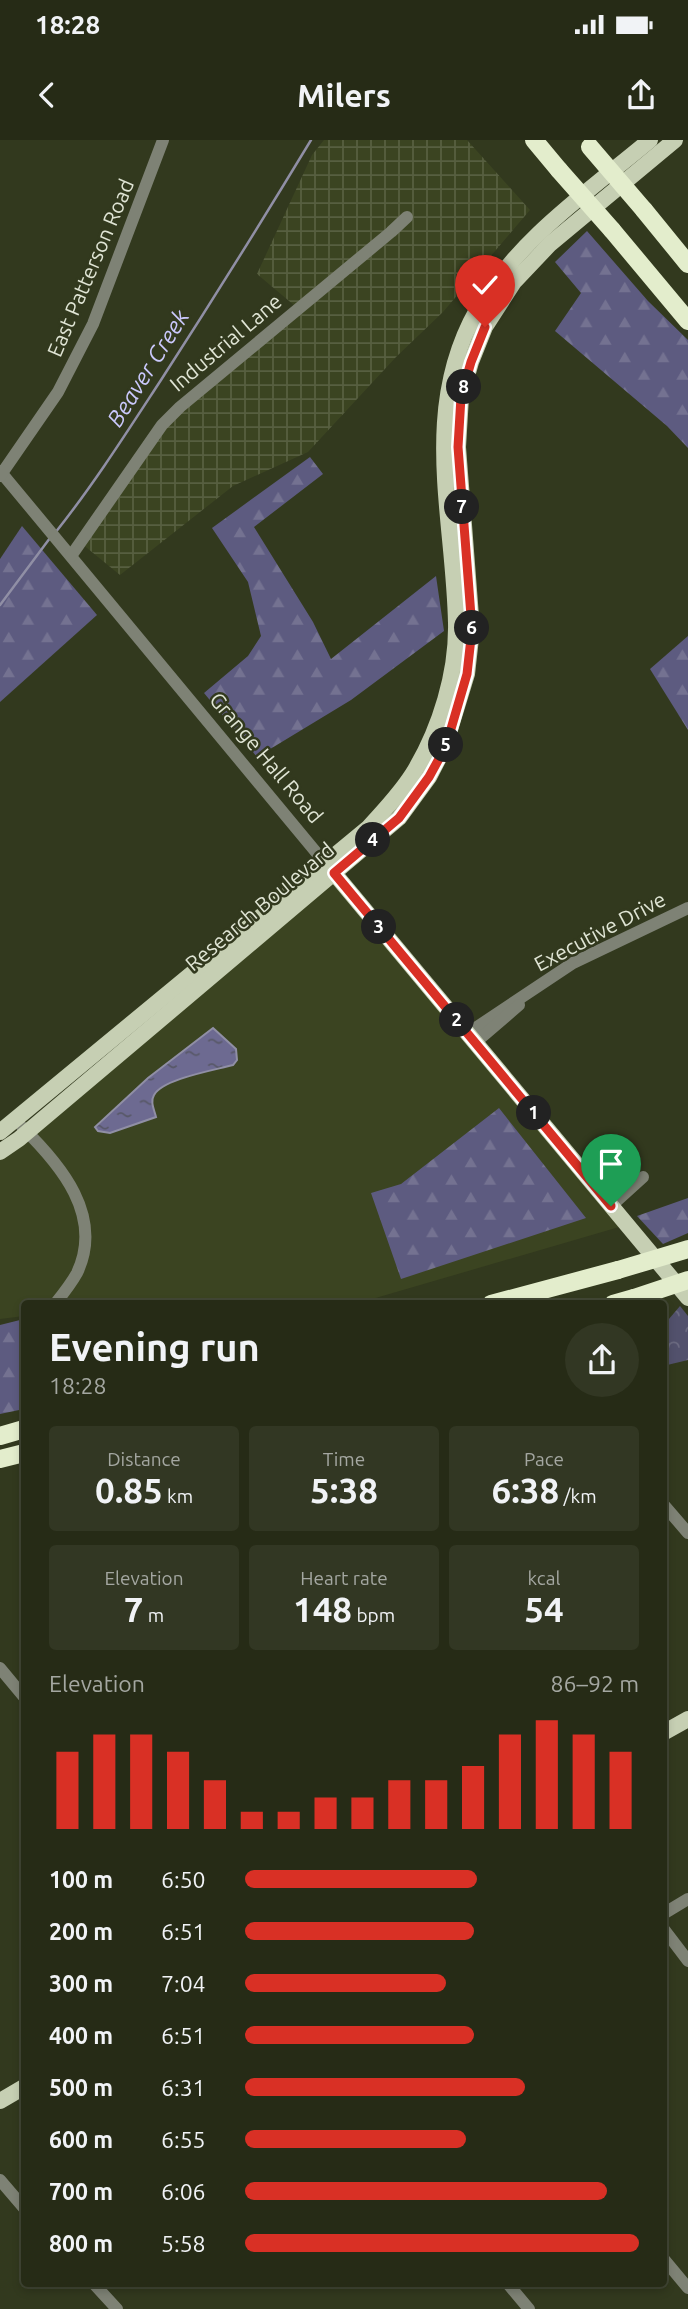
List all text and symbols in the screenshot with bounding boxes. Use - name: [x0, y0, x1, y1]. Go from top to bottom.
- text: 18:28: [35, 10, 100, 39]
- icon: back: [28, 76, 66, 114]
- icon: share: [622, 76, 660, 114]
- text: Milers: [297, 77, 391, 113]
- street label: East Patterson Road: [42, 175, 138, 360]
- pin: [455, 255, 515, 327]
- icon: check: [466, 266, 504, 304]
- street label: Industrial Lane: [165, 289, 286, 396]
- water label: Beaver Creek: [102, 305, 194, 431]
- pin: 8: [447, 370, 482, 404]
- text: 8: [458, 375, 469, 397]
- pin: 7: [444, 490, 480, 524]
- text: 7: [456, 495, 467, 517]
- pin: 6: [454, 610, 490, 645]
- text: 6: [466, 616, 477, 638]
- street label: Grange Hall Road: [205, 687, 328, 827]
- pin: 5: [428, 728, 464, 762]
- text: 5: [440, 733, 451, 755]
- pin: 4: [356, 822, 390, 858]
- text: 4: [367, 828, 378, 850]
- street label: Research Boulevard: [180, 837, 339, 975]
- street label: Executive Drive: [530, 886, 669, 976]
- pin: 3: [362, 910, 396, 944]
- text: 3: [373, 915, 384, 937]
- pin: 2: [440, 1002, 475, 1038]
- text: 2: [451, 1008, 462, 1030]
- pin: 1: [516, 1096, 552, 1130]
- text: 1: [528, 1101, 539, 1123]
- pin: [581, 1134, 641, 1206]
- icon: arrive: [592, 1145, 630, 1183]
- button: share: [565, 1323, 639, 1397]
- text: Evening run: [49, 1326, 260, 1368]
- text: 18:28: [49, 1373, 107, 1398]
- text: Distance: [107, 1448, 181, 1470]
- text: Time: [323, 1448, 365, 1470]
- text: Pace: [524, 1448, 564, 1470]
- text: 0.85: [95, 1470, 163, 1510]
- text: 5:38: [310, 1470, 378, 1510]
- text: 6:38: [491, 1470, 559, 1510]
- text: km: [163, 1485, 193, 1507]
- text: /km: [559, 1485, 597, 1507]
- text: Elevation: [104, 1567, 184, 1589]
- text: Heart rate: [300, 1567, 388, 1589]
- text: kcal: [528, 1567, 560, 1589]
- text: 7: [124, 1589, 144, 1629]
- text: 148: [293, 1589, 352, 1629]
- text: 54: [524, 1589, 564, 1629]
- text: m: [144, 1604, 164, 1626]
- text: bpm: [352, 1604, 395, 1626]
- text: Elevation: [49, 1671, 145, 1696]
- text: 86–92 m: [551, 1671, 639, 1696]
- text: 100 m: [49, 1867, 113, 1892]
- text: 6:50: [161, 1867, 206, 1892]
- text: 200 m: [49, 1919, 113, 1944]
- text: 6:51: [161, 1919, 206, 1944]
- text: 300 m: [49, 1971, 113, 1996]
- text: 7:04: [161, 1971, 206, 1996]
- text: 400 m: [49, 2023, 113, 2048]
- text: 6:51: [161, 2023, 206, 2048]
- text: 500 m: [49, 2075, 113, 2100]
- text: 6:31: [161, 2075, 206, 2100]
- text: 600 m: [49, 2127, 113, 2152]
- text: 6:55: [161, 2127, 206, 2152]
- text: 700 m: [49, 2179, 113, 2204]
- text: 6:06: [161, 2179, 206, 2204]
- text: 800 m: [49, 2231, 113, 2256]
- text: 5:58: [161, 2231, 206, 2256]

